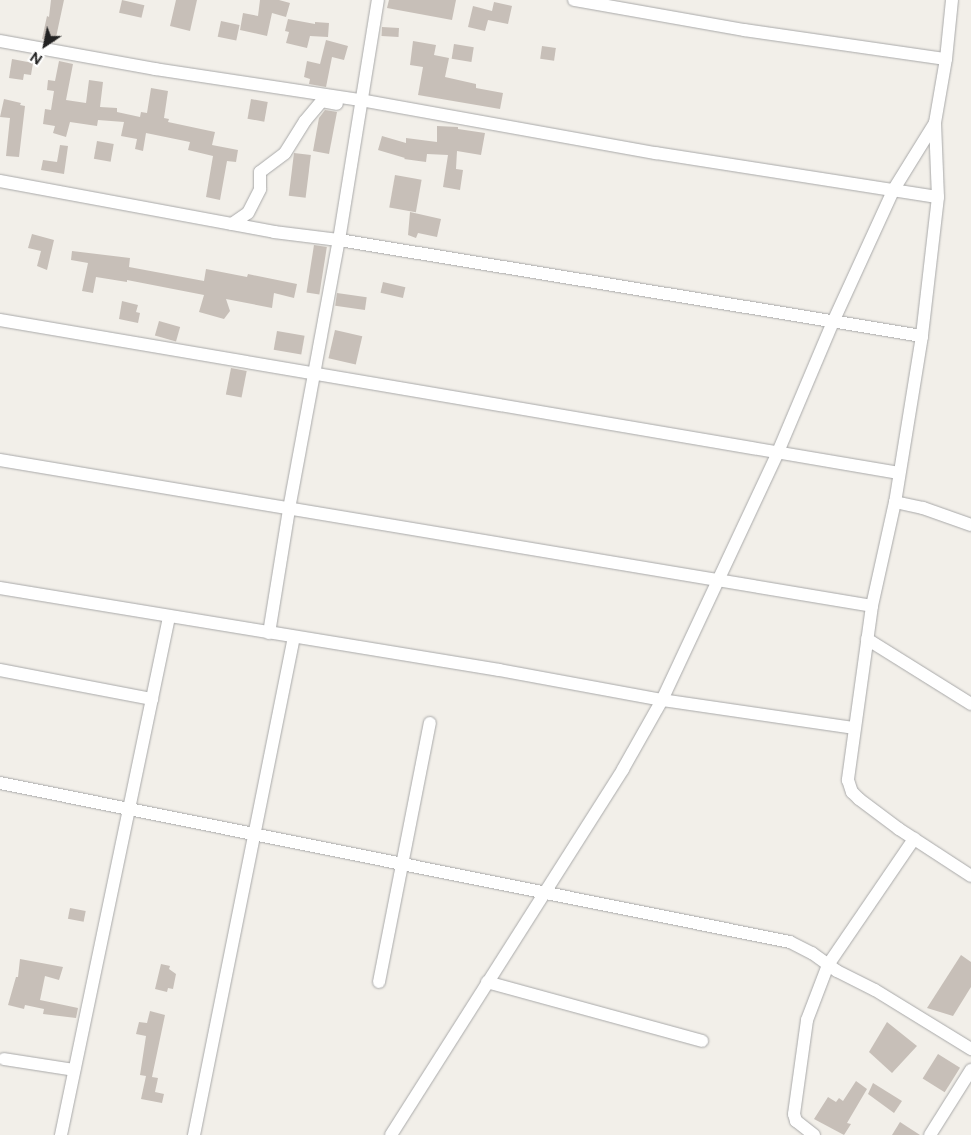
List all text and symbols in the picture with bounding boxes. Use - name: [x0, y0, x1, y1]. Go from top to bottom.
- north arrow: [20, 20, 70, 70]
- text: N: [27, 48, 46, 68]

